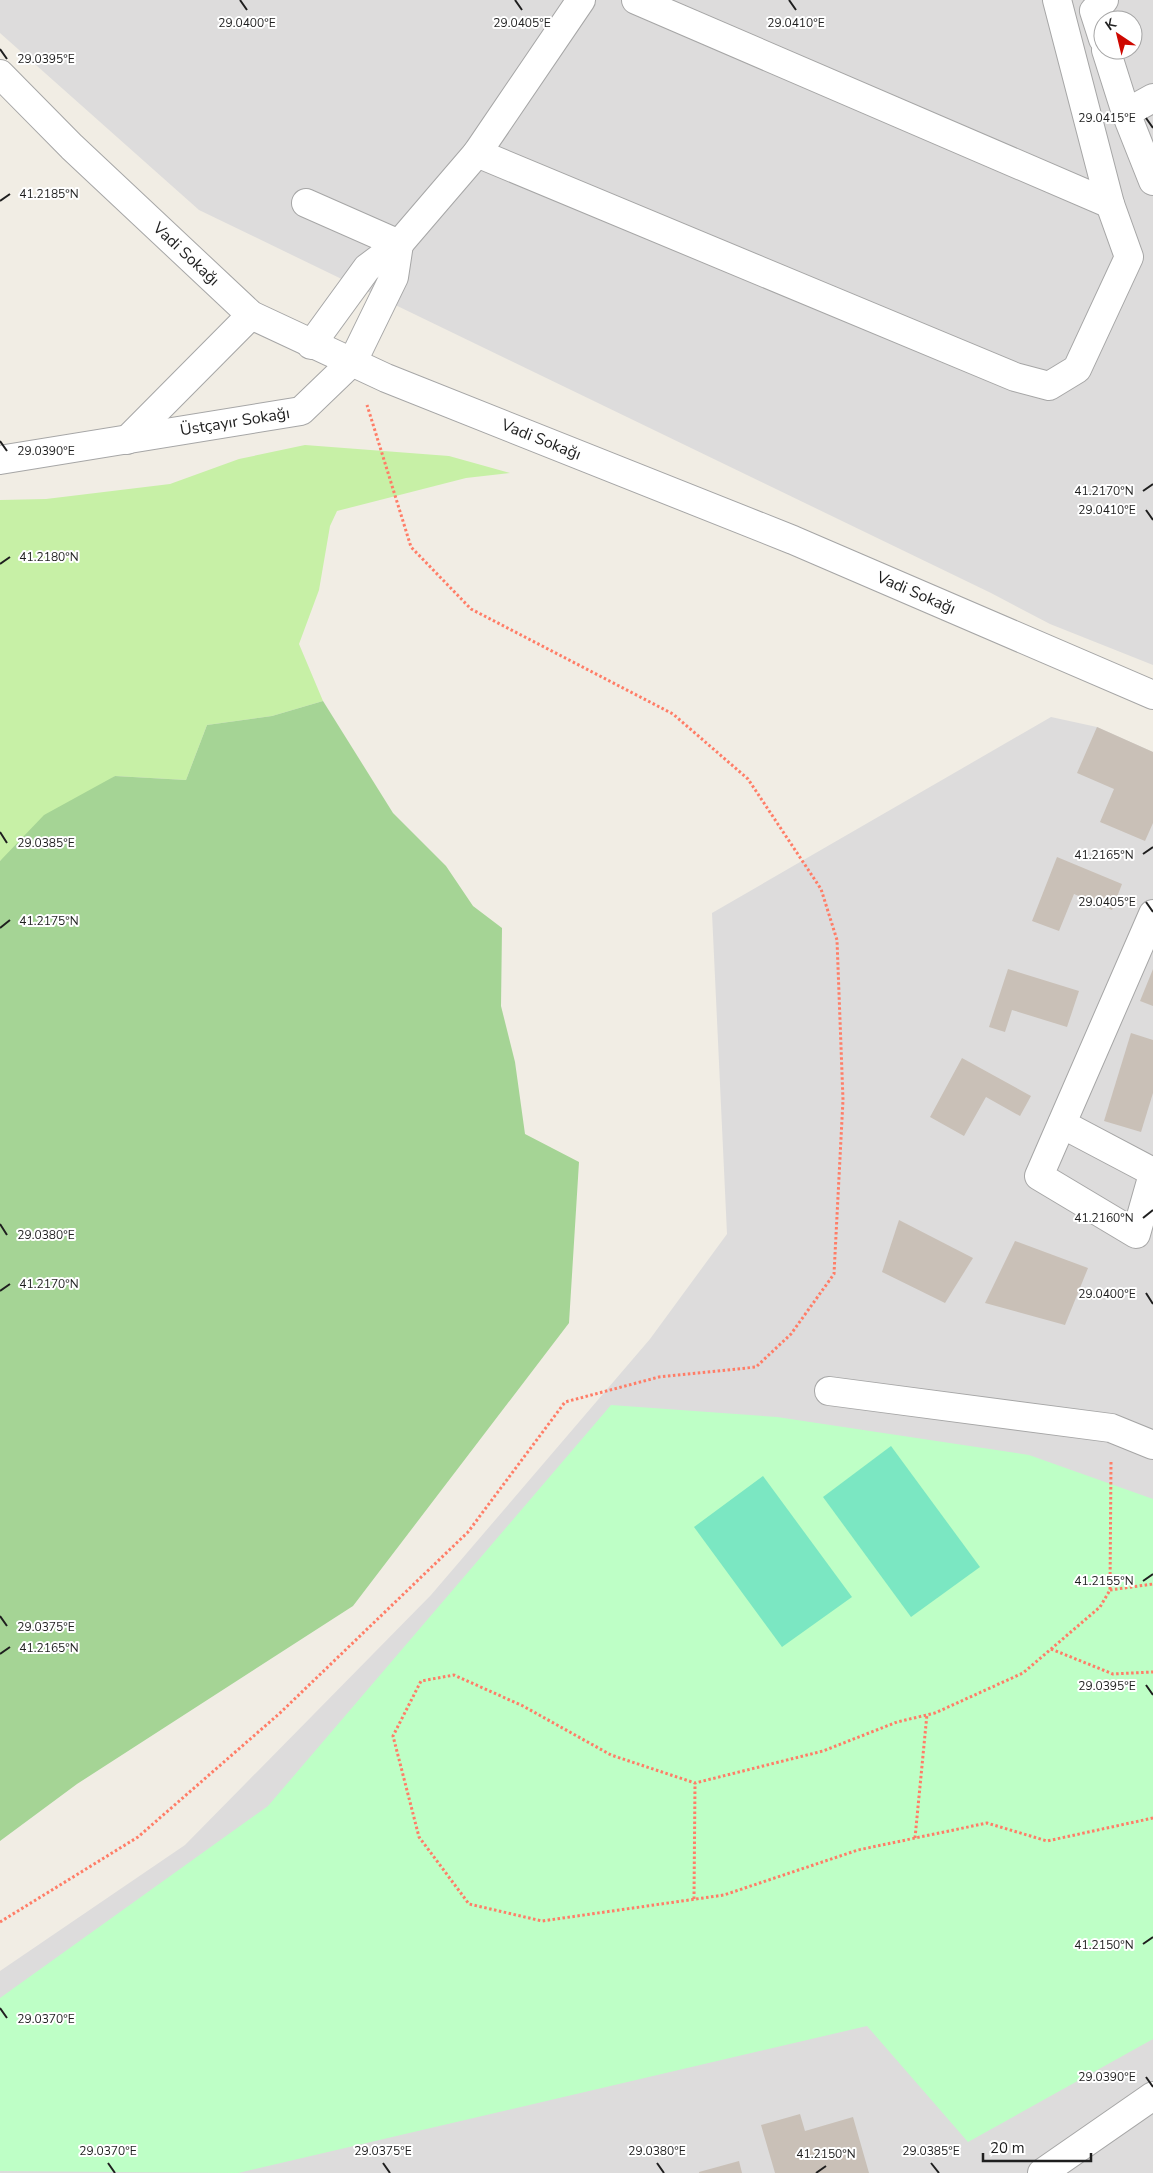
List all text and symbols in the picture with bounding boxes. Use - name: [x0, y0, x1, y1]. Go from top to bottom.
- north arrow: [1093, 10, 1143, 60]
- text: K: [1102, 14, 1121, 35]
- text: 29.0400°E: [218, 15, 276, 31]
- text: 29.0405°E: [493, 15, 551, 31]
- text: 29.0410°E: [767, 15, 825, 31]
- text: 29.0395°E: [17, 51, 75, 67]
- text: 29.0415°E: [1078, 110, 1136, 126]
- text: 41.2185°N: [19, 186, 79, 202]
- street label: Vadi Sokağı: [147, 217, 224, 291]
- street label: Üstçayır Sokağı: [179, 402, 291, 442]
- street label: Vadi Sokağı: [497, 414, 584, 466]
- text: 29.0390°E: [17, 443, 75, 459]
- text: 41.2170°N: [1074, 483, 1134, 499]
- text: 29.0410°E: [1078, 502, 1136, 518]
- text: 41.2180°N: [19, 549, 79, 565]
- street label: Vadi Sokağı: [872, 566, 959, 620]
- text: 29.0385°E: [17, 835, 75, 851]
- text: 41.2165°N: [1074, 847, 1134, 863]
- text: 29.0405°E: [1078, 894, 1136, 910]
- text: 41.2175°N: [19, 913, 79, 929]
- text: 41.2160°N: [1074, 1210, 1134, 1226]
- text: 29.0380°E: [17, 1227, 75, 1243]
- text: 41.2170°N: [19, 1276, 79, 1292]
- text: 29.0400°E: [1078, 1286, 1136, 1302]
- text: 41.2155°N: [1074, 1573, 1134, 1589]
- text: 29.0375°E: [17, 1619, 75, 1635]
- text: 41.2165°N: [19, 1640, 79, 1656]
- text: 29.0395°E: [1078, 1678, 1136, 1694]
- text: 41.2150°N: [1074, 1937, 1134, 1953]
- text: 29.0370°E: [17, 2011, 75, 2027]
- text: 29.0390°E: [1078, 2069, 1136, 2085]
- scale bar: [983, 2130, 1090, 2162]
- text: 20 m: [990, 2138, 1025, 2158]
- text: 29.0370°E: [79, 2143, 137, 2159]
- text: 29.0375°E: [354, 2143, 412, 2159]
- text: 29.0380°E: [628, 2143, 686, 2159]
- text: 29.0385°E: [902, 2143, 960, 2159]
- text: 41.2150°N: [796, 2146, 856, 2162]

